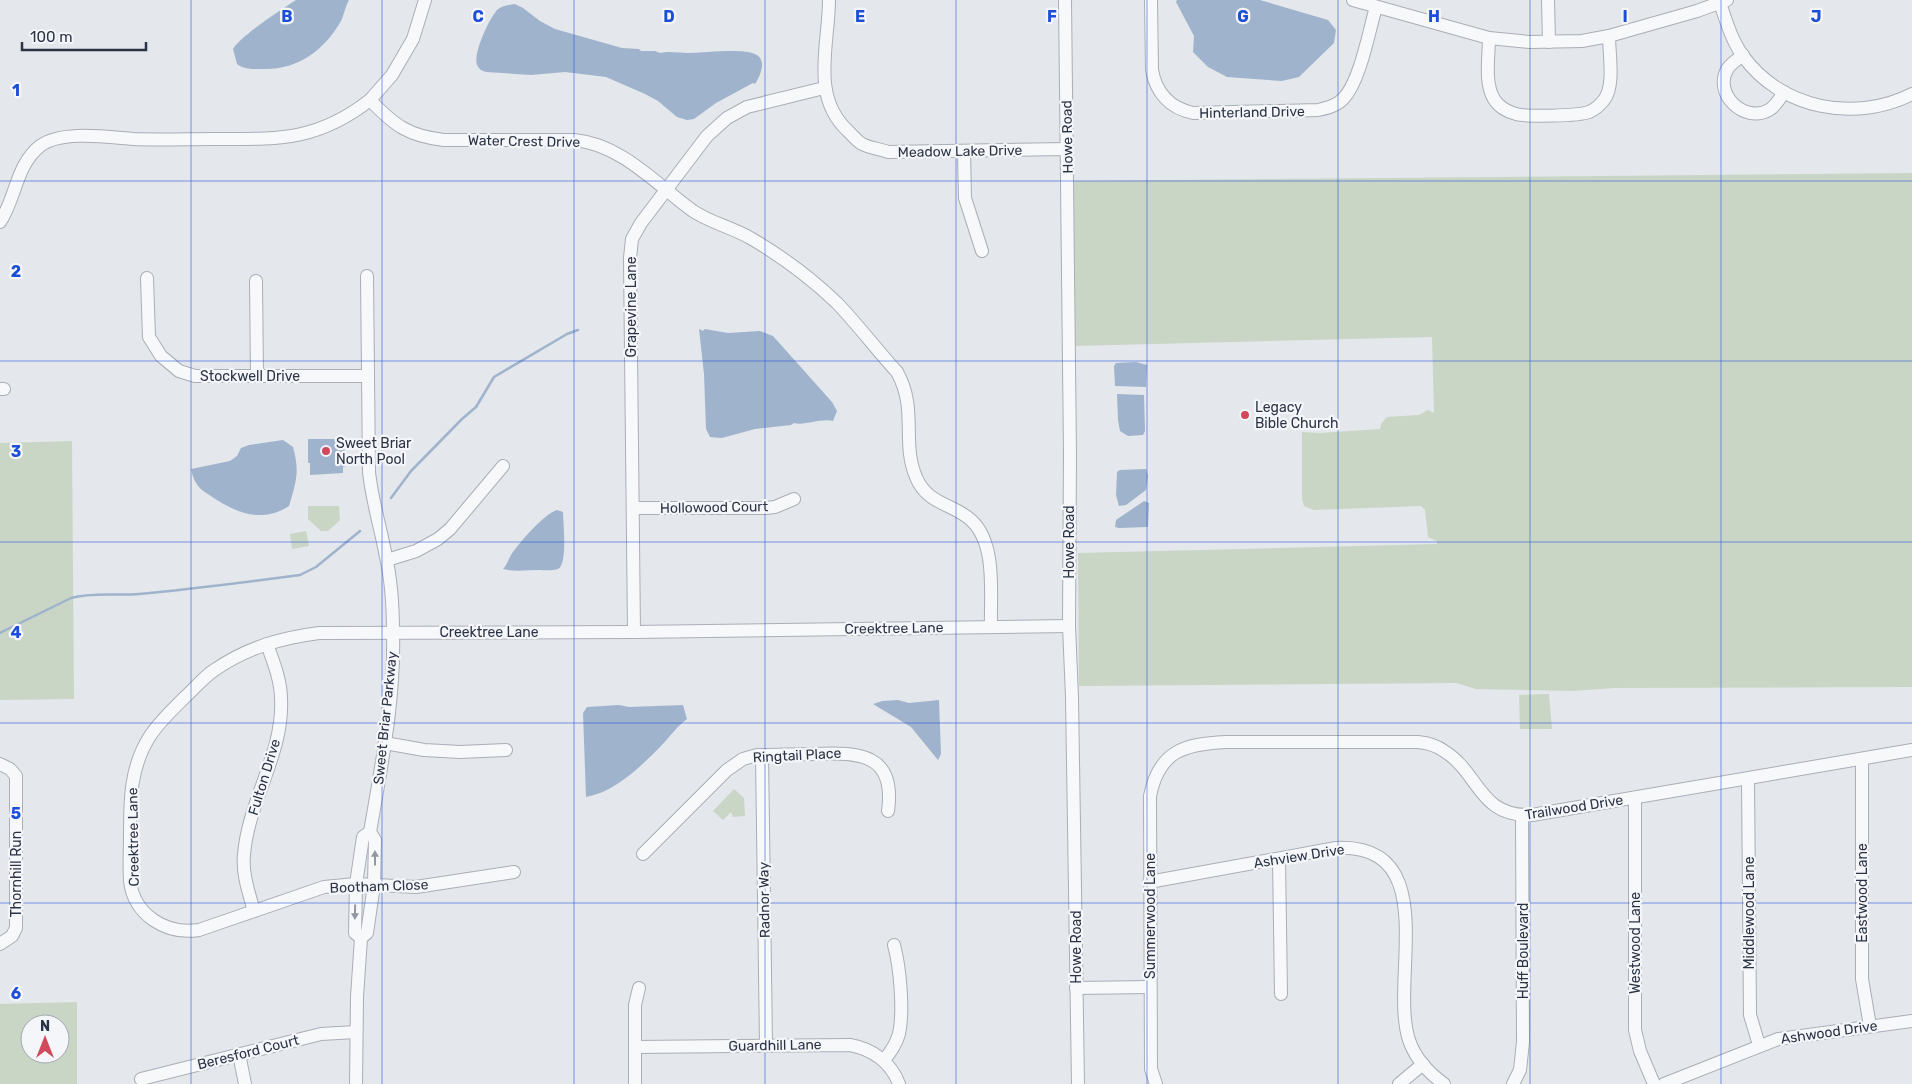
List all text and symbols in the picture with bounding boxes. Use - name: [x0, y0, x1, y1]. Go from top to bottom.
- text: B: [281, 7, 293, 26]
- text: C: [472, 7, 484, 26]
- text: D: [663, 7, 675, 26]
- text: E: [855, 7, 865, 26]
- text: F: [1047, 7, 1057, 26]
- text: G: [1237, 7, 1249, 26]
- text: H: [1428, 7, 1440, 26]
- text: I: [1622, 7, 1628, 26]
- text: J: [1811, 7, 1821, 26]
- scale bar: [22, 20, 146, 52]
- text: 100 m: [30, 28, 72, 46]
- text: 1: [12, 81, 20, 100]
- street label: Howe Road: [1058, 100, 1077, 174]
- street label: Hinterland Drive: [1199, 103, 1305, 122]
- street label: Water Crest Drive: [468, 132, 580, 151]
- street label: Meadow Lake Drive: [898, 142, 1023, 161]
- street label: Grapevine Lane: [623, 256, 640, 358]
- text: 2: [11, 262, 21, 281]
- street label: Stockwell Drive: [200, 368, 300, 385]
- place label: Legacy Bible Church: [1255, 399, 1338, 432]
- marker: Legacy Bible Church: [1239, 409, 1251, 421]
- place label: Sweet Briar North Pool: [336, 435, 412, 468]
- text: 3: [11, 442, 21, 461]
- marker: Sweet Briar North Pool: [320, 445, 332, 457]
- street label: Hollowood Court: [660, 498, 769, 517]
- street label: Howe Road: [1061, 505, 1078, 579]
- street label: Creektree Lane: [844, 619, 944, 638]
- text: 4: [11, 623, 22, 642]
- street label: Creektree Lane: [439, 624, 539, 641]
- street label: Sweet Briar Parkway: [370, 650, 401, 786]
- street label: Fulton Drive: [245, 737, 284, 817]
- street label: Ringtail Place: [752, 745, 842, 766]
- street label: Creektree Lane: [124, 787, 143, 887]
- street label: Trailwood Drive: [1524, 791, 1625, 824]
- text: 5: [11, 804, 21, 823]
- street label: Thornhill Run: [8, 831, 25, 917]
- street label: Ashview Drive: [1252, 841, 1346, 872]
- street label: Eastwood Lane: [1854, 843, 1871, 943]
- one-way arrow: [371, 850, 379, 866]
- street label: Summerwood Lane: [1142, 853, 1159, 979]
- street label: Middlewood Lane: [1741, 856, 1758, 970]
- street label: Radnor Way: [755, 862, 774, 938]
- street label: Bootham Close: [329, 876, 429, 897]
- street label: Westwood Lane: [1627, 892, 1644, 994]
- street label: Huff Boulevard: [1515, 903, 1532, 999]
- one-way arrow: [351, 904, 359, 920]
- street label: Howe Road: [1068, 910, 1085, 984]
- text: 6: [11, 984, 21, 1003]
- north arrow: [20, 1014, 70, 1064]
- street label: Ashwood Drive: [1780, 1017, 1879, 1048]
- text: N: [40, 1018, 50, 1035]
- street label: Beresford Court: [196, 1032, 301, 1073]
- street label: Guardhill Lane: [728, 1036, 822, 1055]

